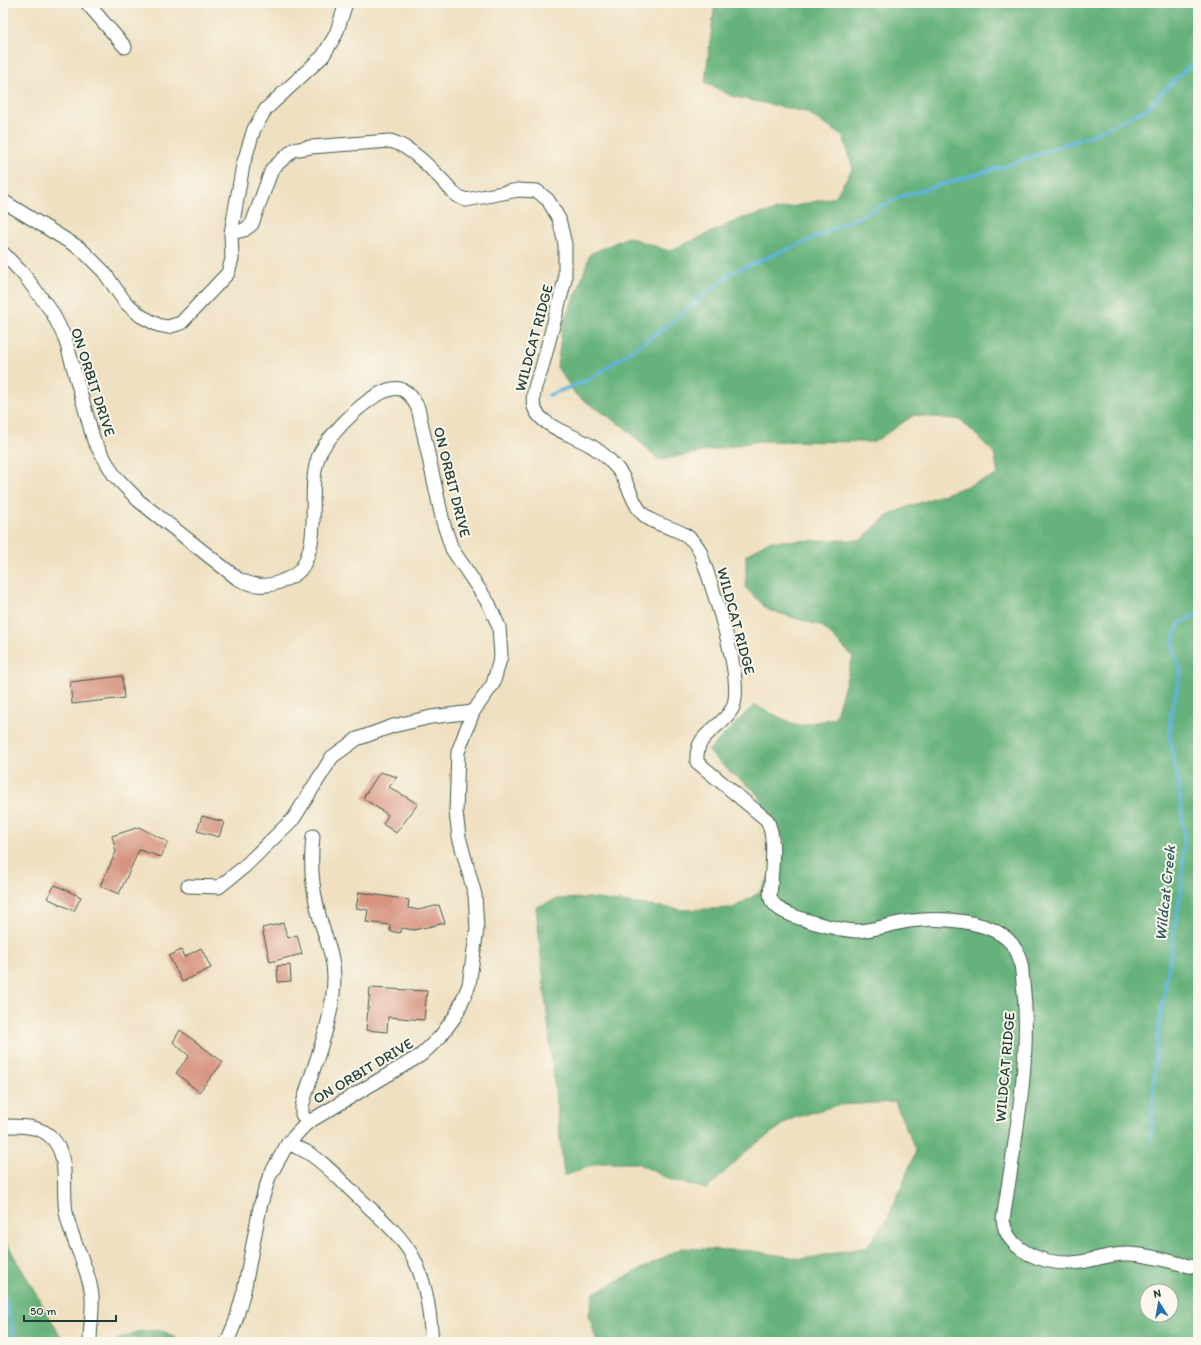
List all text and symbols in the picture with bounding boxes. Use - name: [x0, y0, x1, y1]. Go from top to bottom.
- street label: WILDCAT RIDGE: [511, 282, 557, 394]
- street label: ON ORBIT DRIVE: [67, 325, 119, 439]
- street label: ON ORBIT DRIVE: [430, 425, 474, 539]
- street label: WILDCAT RIDGE: [713, 565, 759, 677]
- water label: Wildcat Creek: [1151, 844, 1180, 942]
- street label: WILDCAT RIDGE: [991, 1011, 1019, 1123]
- street label: ON ORBIT DRIVE: [310, 1034, 416, 1108]
- north arrow: [1139, 1283, 1179, 1323]
- text: N: [1152, 1287, 1162, 1301]
- scale bar: [24, 1297, 116, 1323]
- text: 50 m: [30, 1304, 56, 1318]

